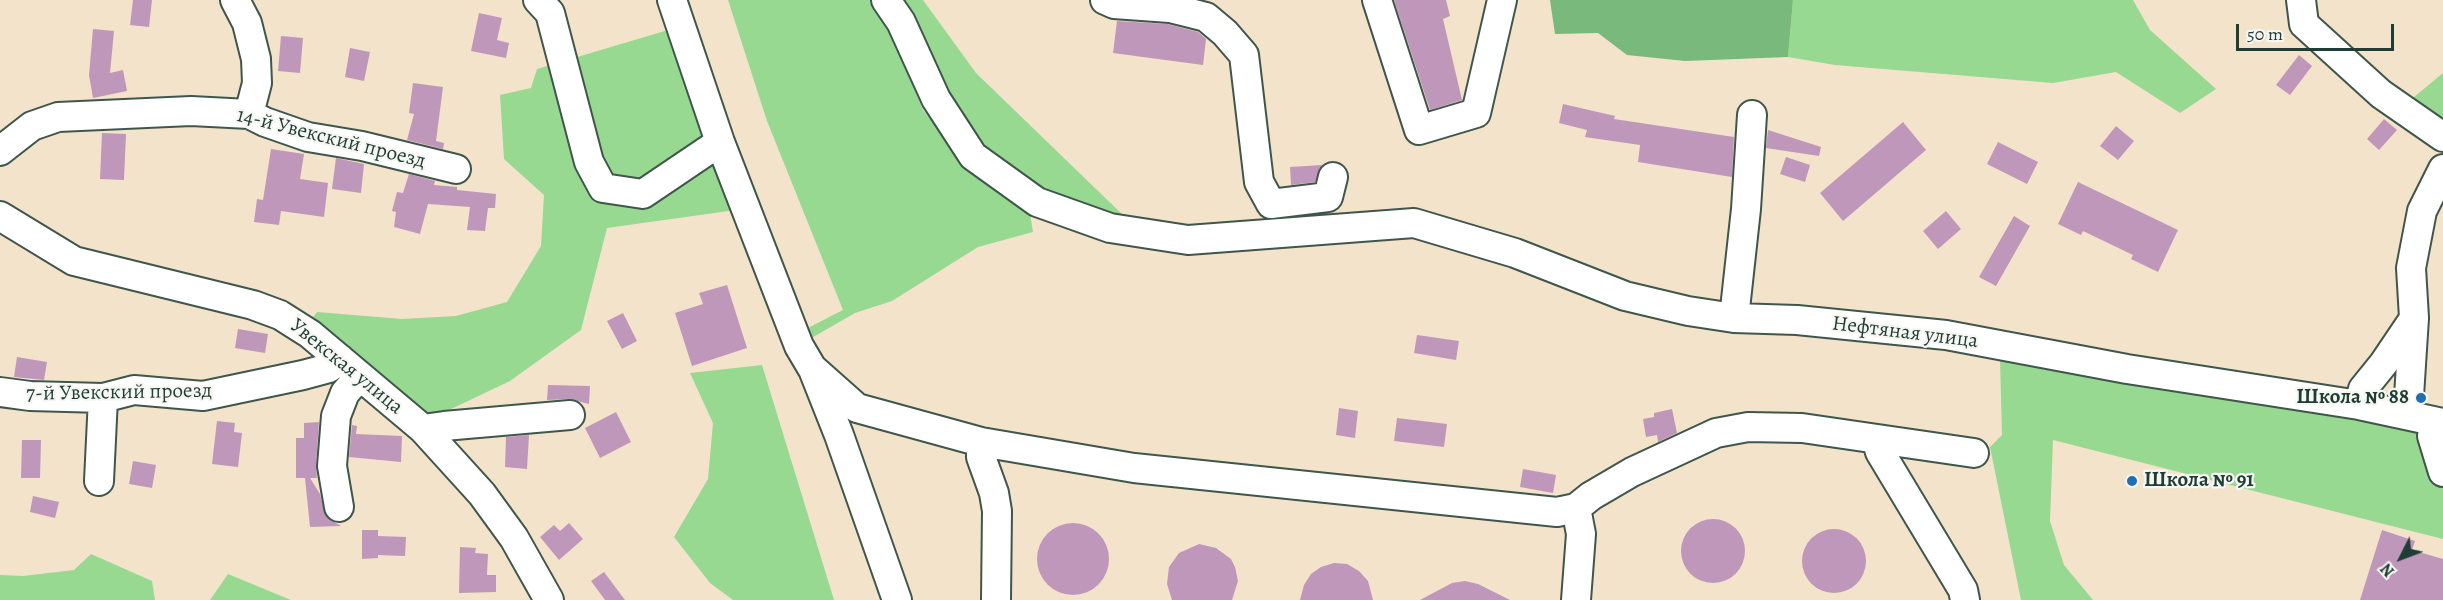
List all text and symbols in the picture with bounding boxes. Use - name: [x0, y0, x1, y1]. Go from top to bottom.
- scale bar: [2239, 12, 2396, 50]
- text: 50 m: [2247, 22, 2283, 46]
- street label: 14-й Увекский проезд: [234, 103, 428, 175]
- street label: Нефтяная улица: [1830, 312, 1980, 354]
- street label: Увекская улица: [284, 314, 408, 420]
- street label: 7-й Увекский проезд: [26, 379, 212, 407]
- place label: Школа № 88: [2296, 385, 2409, 411]
- marker: Школа № 88: [2414, 391, 2428, 405]
- place label: Школа № 91: [2144, 468, 2254, 494]
- marker: Школа № 91: [2125, 474, 2139, 488]
- north arrow: [2371, 528, 2431, 588]
- text: N: [2376, 558, 2400, 582]

